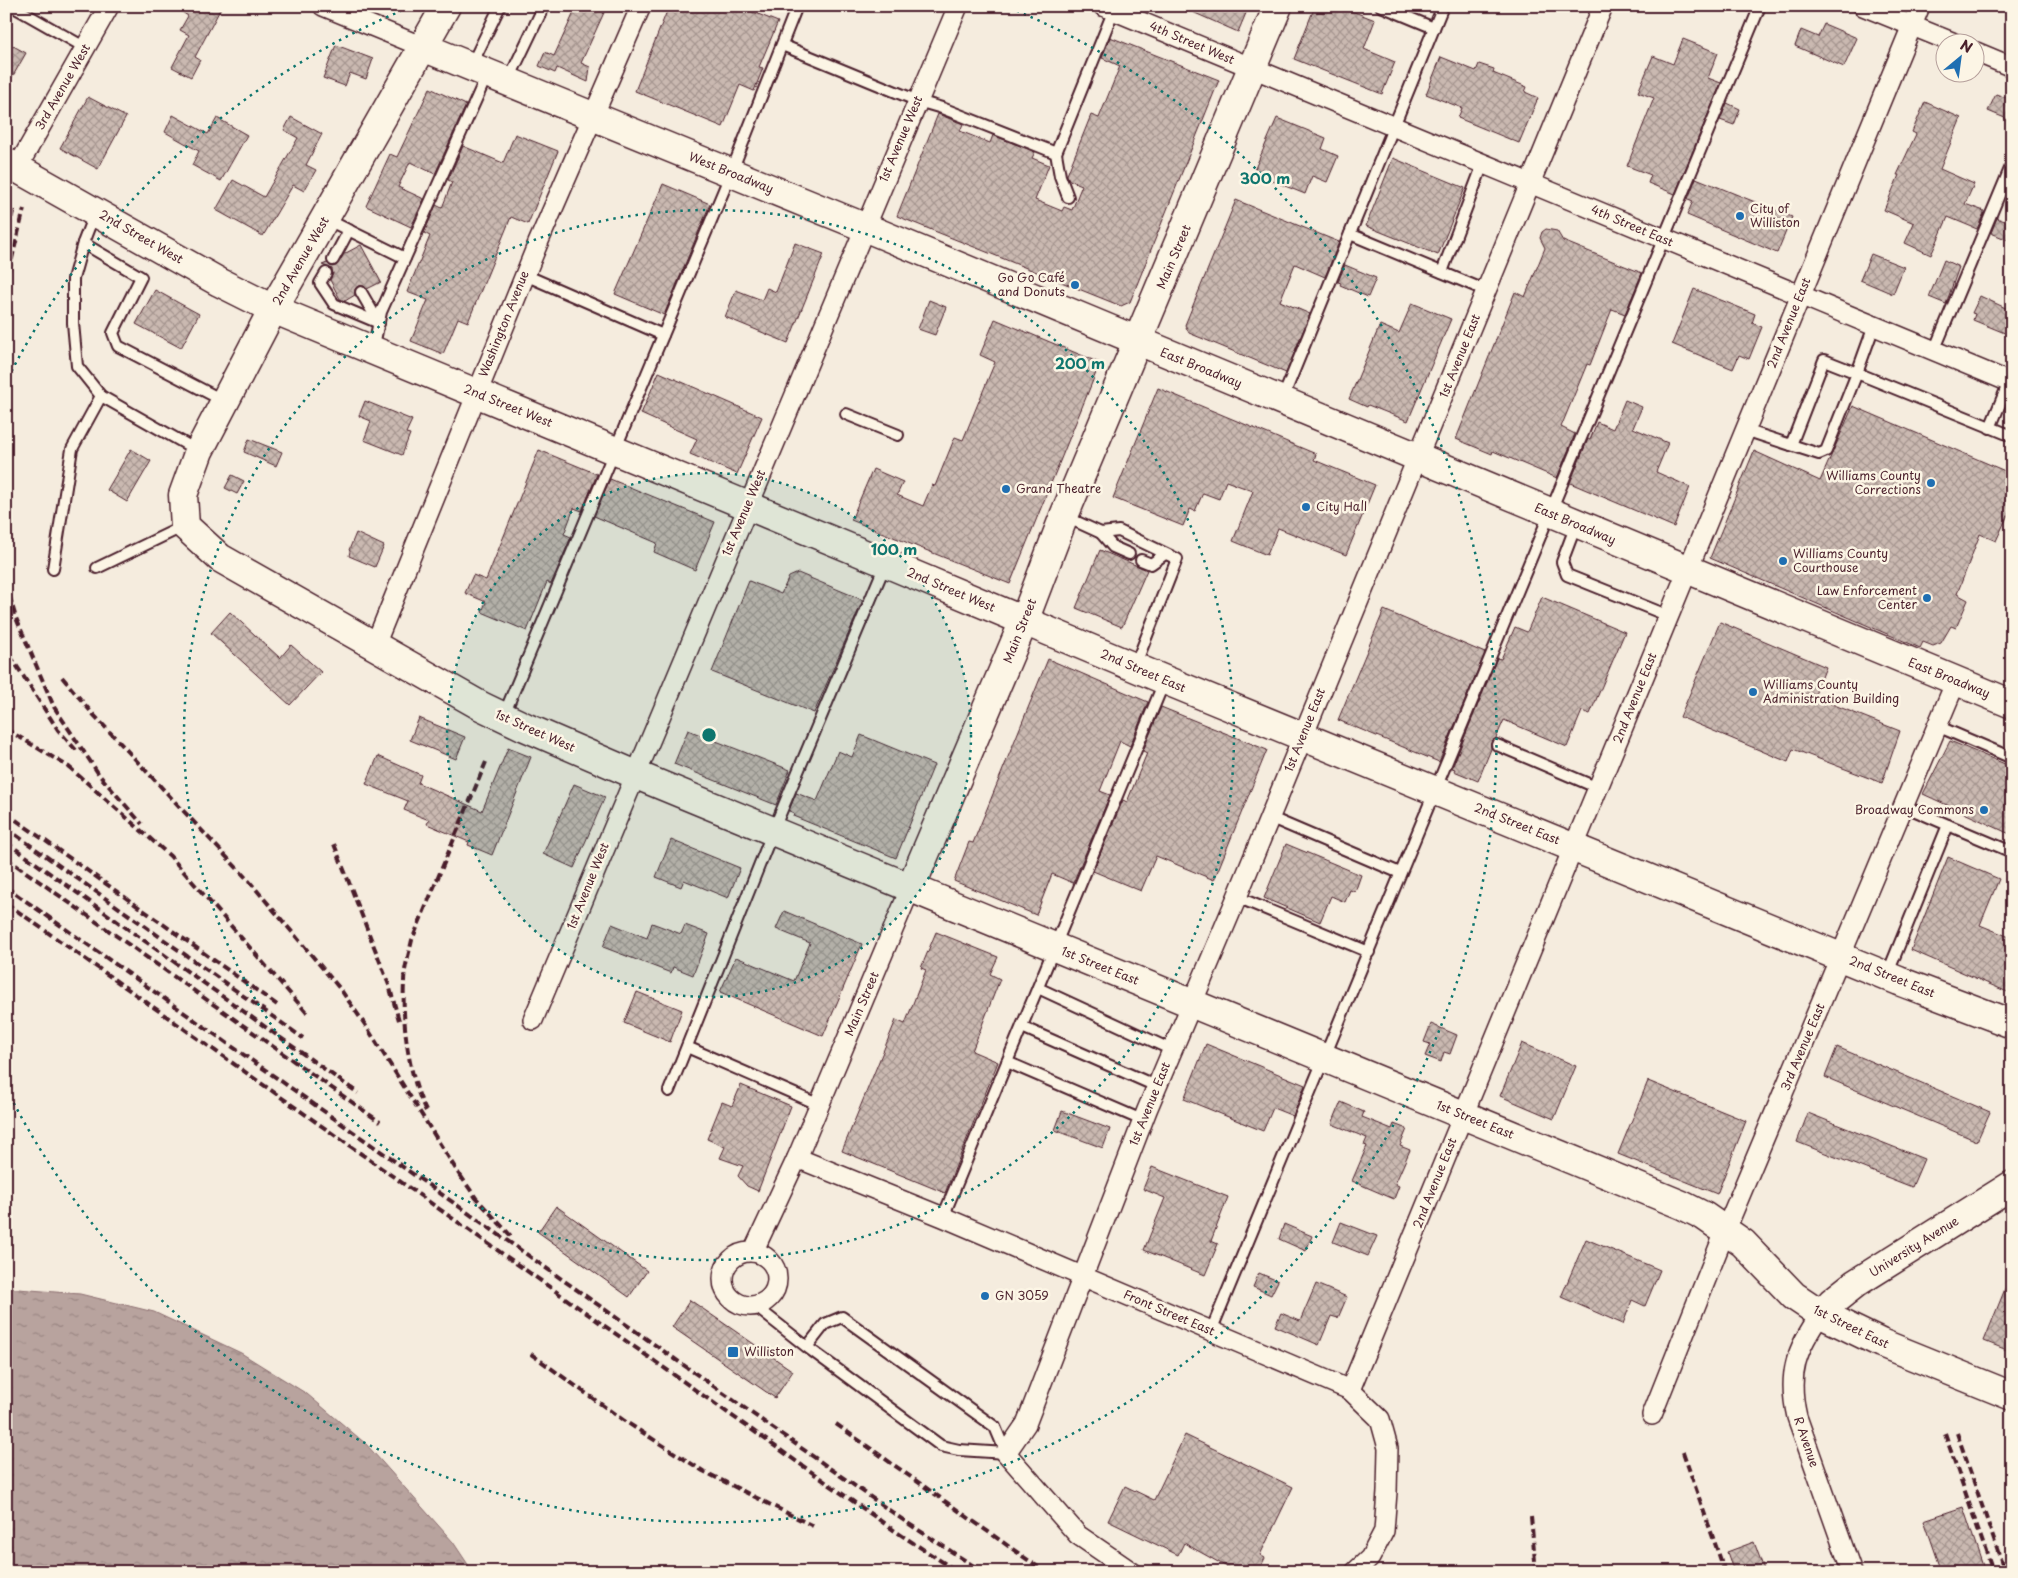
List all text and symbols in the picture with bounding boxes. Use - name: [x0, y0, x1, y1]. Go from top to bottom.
- street label: 4th Street West: [1147, 16, 1238, 68]
- north arrow: [1936, 32, 1986, 82]
- text: N: [1957, 34, 1976, 58]
- street label: 3rd Avenue West: [30, 40, 94, 133]
- street label: 1st Avenue West: [874, 92, 926, 185]
- street label: West Broadway: [686, 147, 776, 197]
- text: 300 m: [1240, 166, 1290, 189]
- place label: City of Williston: [1750, 199, 1800, 231]
- street label: 4th Street East: [1589, 200, 1677, 251]
- street label: 2nd Street West: [96, 205, 187, 268]
- marker: City of Williston: [1734, 210, 1746, 222]
- street label: 2nd Avenue West: [267, 213, 333, 308]
- street label: Main Street: [1151, 221, 1195, 292]
- street label: Washington Avenue: [473, 267, 533, 380]
- place label: Go Go Café and Donuts: [997, 268, 1065, 300]
- street label: 2nd Avenue East: [1762, 274, 1815, 371]
- marker: Go Go Café and Donuts: [1069, 279, 1081, 291]
- street label: 1st Avenue East: [1434, 311, 1484, 400]
- street label: East Broadway: [1158, 342, 1245, 392]
- text: 200 m: [1055, 351, 1105, 374]
- street label: 2nd Street West: [461, 379, 556, 431]
- street label: 1st Avenue West: [717, 466, 769, 559]
- place label: Williams County Corrections: [1826, 466, 1922, 498]
- marker: Williams County Corrections: [1925, 477, 1937, 489]
- place label: Grand Theatre: [1016, 479, 1101, 497]
- marker: Grand Theatre: [1000, 483, 1012, 495]
- place label: City Hall: [1316, 497, 1367, 515]
- street label: East Broadway: [1532, 498, 1619, 548]
- marker: City Hall: [1300, 501, 1312, 513]
- text: 100 m: [871, 537, 917, 560]
- place label: Williams County Courthouse: [1793, 544, 1888, 576]
- marker: Williams County Courthouse: [1777, 555, 1789, 567]
- street label: 2nd Street West: [905, 562, 998, 616]
- place label: Law Enforcement Center: [1817, 581, 1917, 613]
- marker: Law Enforcement Center: [1921, 592, 1933, 604]
- street label: Main Street: [998, 595, 1040, 666]
- street label: 2nd Street East: [1098, 644, 1189, 696]
- street label: 2nd Avenue East: [1608, 649, 1661, 746]
- street label: East Broadway: [1906, 652, 1993, 702]
- place label: Williams County Administration Building: [1763, 675, 1899, 707]
- street label: 1st Avenue East: [1279, 685, 1329, 774]
- marker: Williams County Administration Building: [1747, 686, 1759, 698]
- street label: 1st Street West: [493, 704, 578, 756]
- centre of rings: [700, 726, 718, 744]
- street label: 2nd Street East: [1472, 798, 1563, 849]
- place label: Broadway Commons: [1855, 800, 1975, 818]
- marker: Broadway Commons: [1978, 804, 1990, 816]
- street label: 1st Avenue West: [561, 839, 613, 932]
- street label: 1st Street East: [1059, 941, 1142, 989]
- street label: 2nd Street East: [1847, 951, 1938, 1002]
- street label: Main Street: [839, 968, 883, 1039]
- street label: 3rd Avenue East: [1776, 1000, 1829, 1093]
- street label: 1st Avenue East: [1124, 1059, 1174, 1148]
- street label: 1st Street East: [1434, 1095, 1517, 1143]
- street label: 2nd Avenue East: [1408, 1134, 1461, 1231]
- street label: University Avenue: [1865, 1211, 1962, 1281]
- street label: Front Street East: [1121, 1285, 1218, 1340]
- place label: GN 3059: [995, 1286, 1049, 1304]
- marker: GN 3059: [979, 1290, 991, 1302]
- street label: 1st Street East: [1810, 1300, 1893, 1352]
- place label: Williston: [744, 1342, 794, 1360]
- marker: Williston: [726, 1345, 740, 1359]
- street label: R Avenue: [1790, 1414, 1824, 1470]

